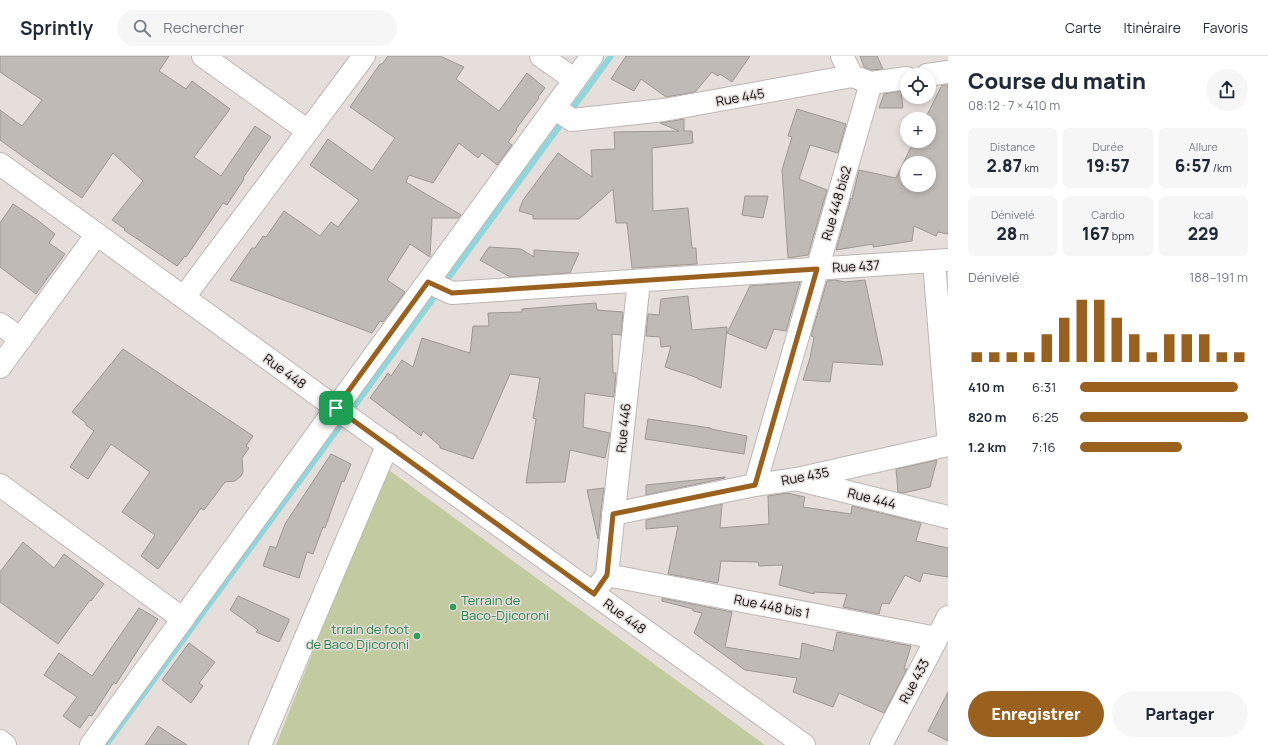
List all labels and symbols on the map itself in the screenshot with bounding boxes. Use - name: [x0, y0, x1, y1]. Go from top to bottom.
- street label: Rue 445: [714, 84, 766, 110]
- street label: Rue 448 bis2: [817, 164, 855, 242]
- street label: Rue 437: [832, 256, 880, 276]
- street label: Rue 448: [260, 349, 310, 393]
- pin: [319, 391, 353, 425]
- street label: Rue 446: [611, 402, 635, 454]
- street label: Rue 435: [779, 463, 831, 489]
- street label: Rue 444: [846, 483, 898, 513]
- street label: Rue 448 bis 1: [733, 590, 811, 622]
- place label: Terrain de Baco-Djicoroni: [461, 591, 549, 624]
- street label: Rue 448: [600, 594, 650, 638]
- marker: Terrain de Baco-Djicoroni: [448, 602, 458, 612]
- place label: trrain de foot de Baco Djicoroni: [306, 620, 409, 653]
- marker: trrain de foot de Baco Djicoroni: [412, 631, 422, 641]
- street label: Rue 433: [895, 656, 933, 706]

